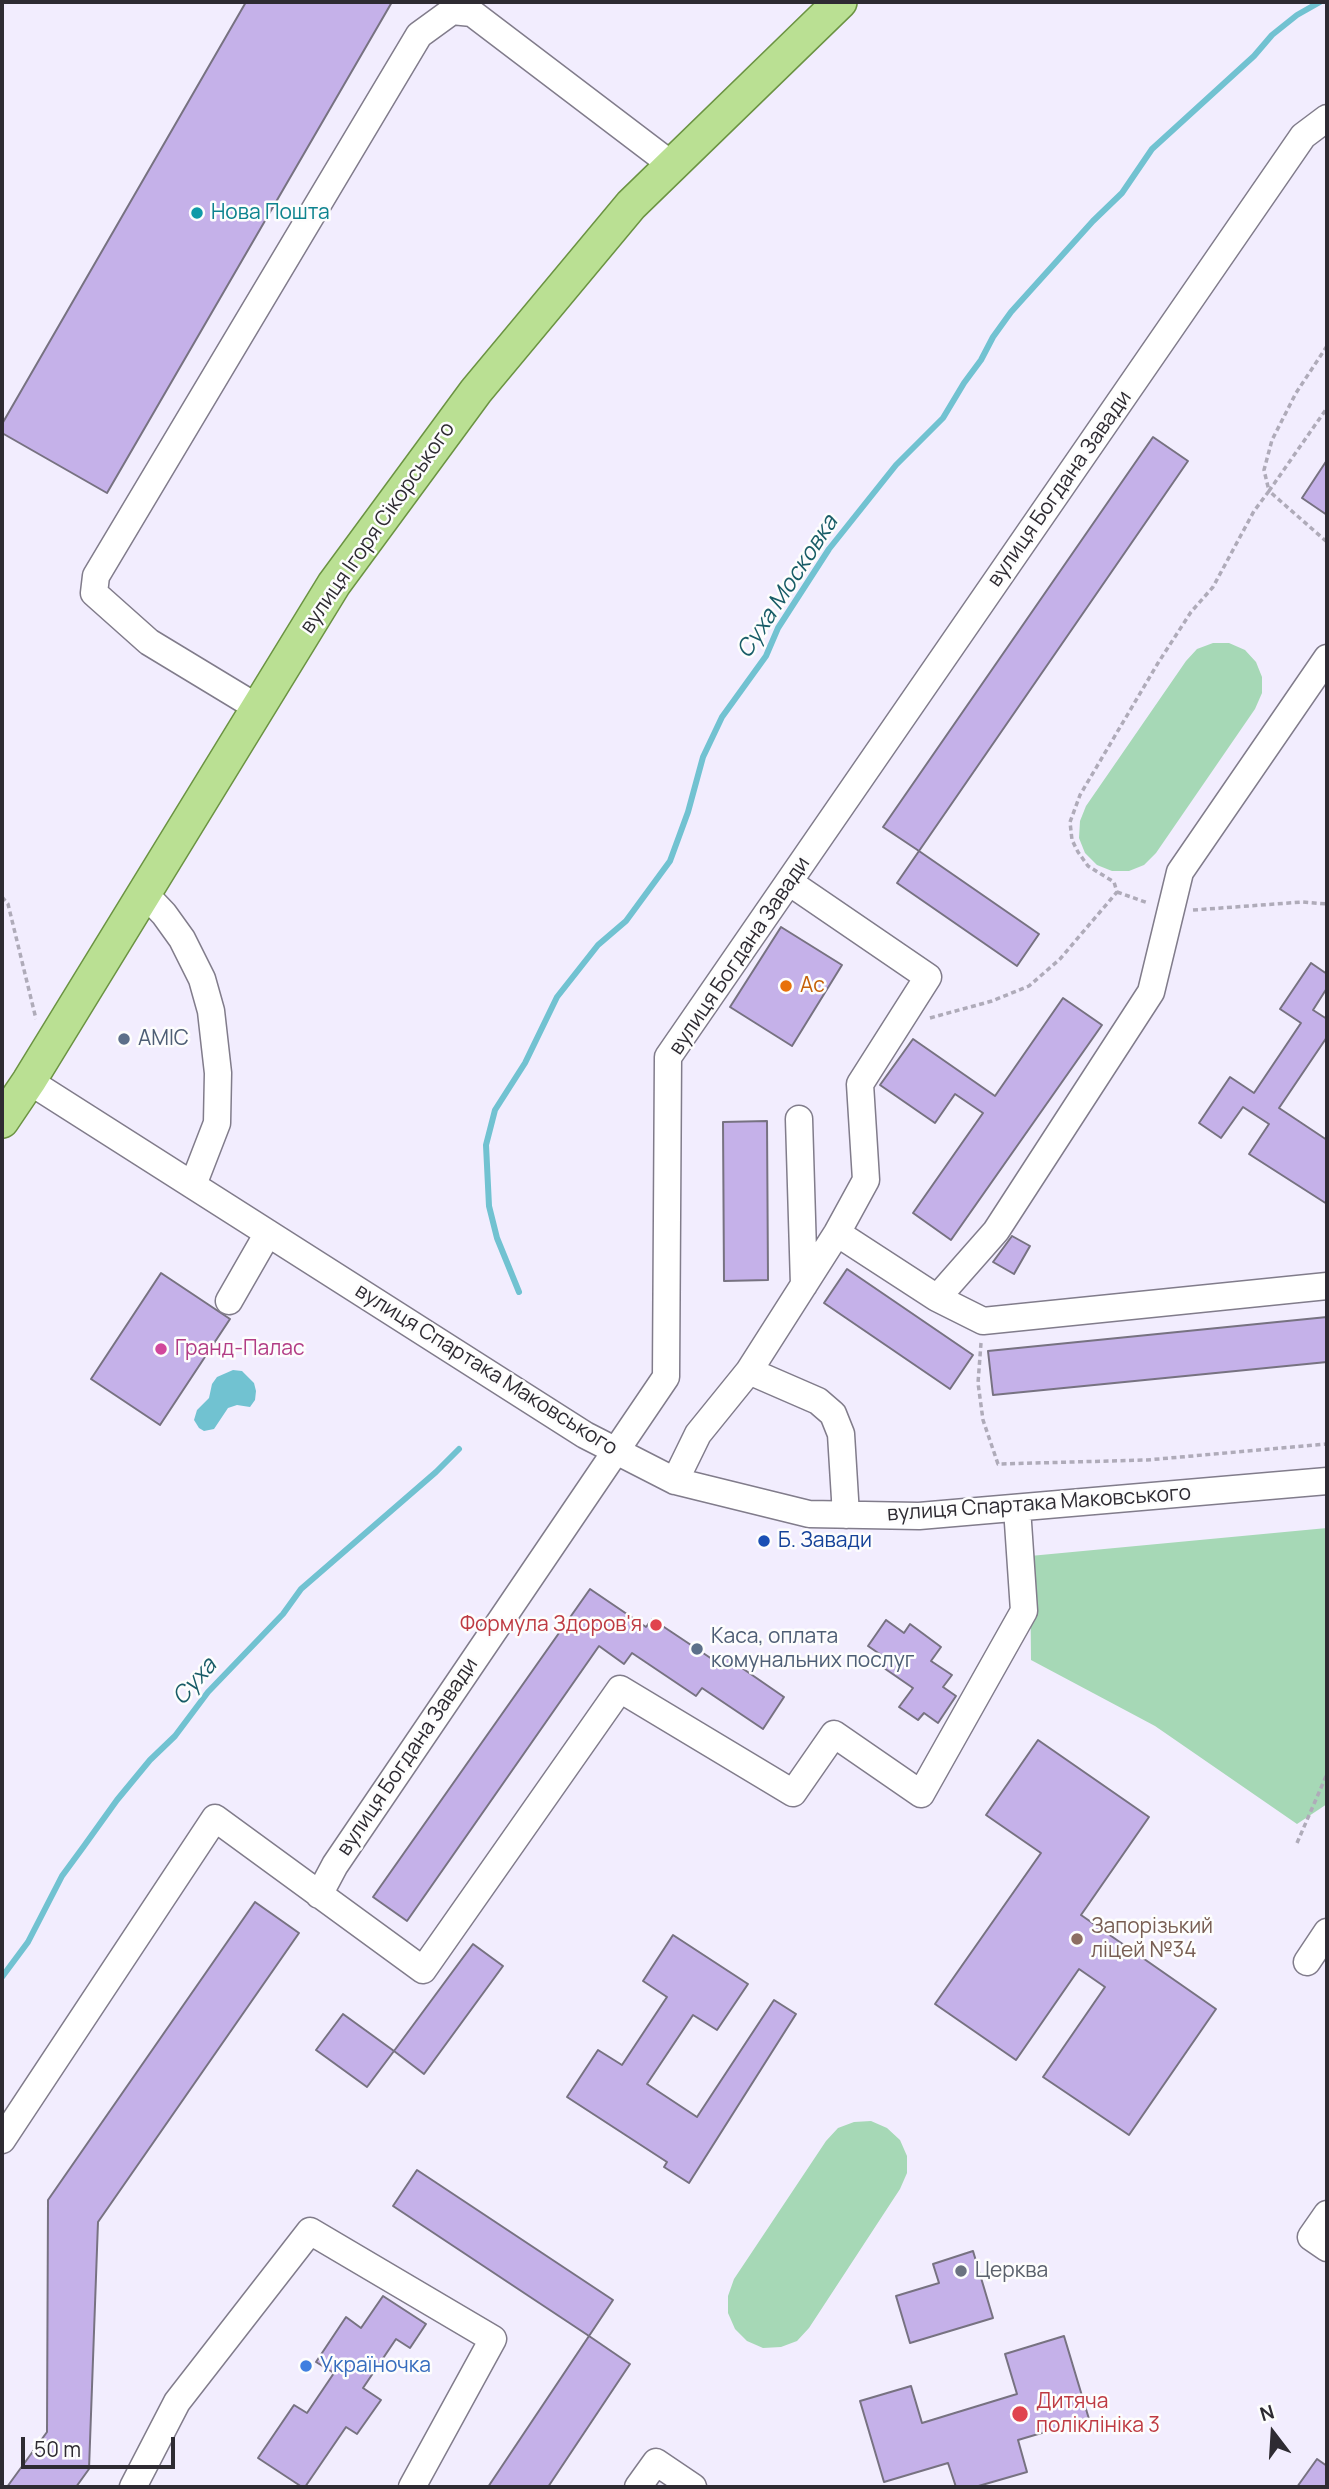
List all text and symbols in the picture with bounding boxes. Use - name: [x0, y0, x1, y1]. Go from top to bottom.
- place label: Нова Пошта: [211, 200, 330, 226]
- marker: Нова Пошта: [189, 205, 205, 221]
- street label: вулиця Богдана Завади: [983, 386, 1137, 592]
- street label: вулиця Ігоря Сікорського: [295, 417, 461, 639]
- water label: Суха Московка: [732, 510, 844, 664]
- street label: вулиця Богдана Завади: [664, 852, 816, 1060]
- place label: Ас: [800, 973, 825, 999]
- marker: Ас: [778, 978, 794, 994]
- place label: AMIC: [138, 1026, 189, 1052]
- marker: AMIC: [116, 1031, 132, 1047]
- street label: вулиця Спартака Маковського: [350, 1279, 622, 1461]
- place label: Гранд-Палас: [175, 1336, 305, 1362]
- marker: Гранд-Палас: [153, 1341, 169, 1357]
- street label: вулиця Спартака Маковського: [886, 1481, 1192, 1527]
- place label: Б. Завади: [778, 1528, 872, 1554]
- marker: Б. Завади: [756, 1533, 772, 1549]
- place label: Формула Здоров'я: [460, 1612, 642, 1638]
- marker: Формула Здоров'я: [648, 1617, 664, 1633]
- place label: Каса, оплата комунальних послуг: [711, 1624, 915, 1674]
- marker: Каса, оплата комунальних послуг: [689, 1641, 705, 1657]
- water label: Суха: [167, 1653, 223, 1711]
- street label: вулиця Богдана Завади: [332, 1653, 484, 1861]
- place label: Запорізький ліцей №34: [1091, 1914, 1213, 1964]
- marker: Запорізький ліцей №34: [1069, 1931, 1085, 1947]
- place label: Церква: [975, 2258, 1048, 2284]
- marker: Церква: [953, 2263, 969, 2279]
- place label: Україночка: [320, 2353, 431, 2379]
- marker: Україночка: [298, 2358, 314, 2374]
- place label: Дитяча поліклініка 3: [1036, 2389, 1160, 2439]
- north arrow: [1238, 2398, 1308, 2468]
- text: N: [1257, 2398, 1277, 2427]
- marker: Дитяча поліклініка 3: [1010, 2404, 1030, 2424]
- scale bar: [24, 2422, 178, 2466]
- text: 50 m: [34, 2435, 81, 2463]

